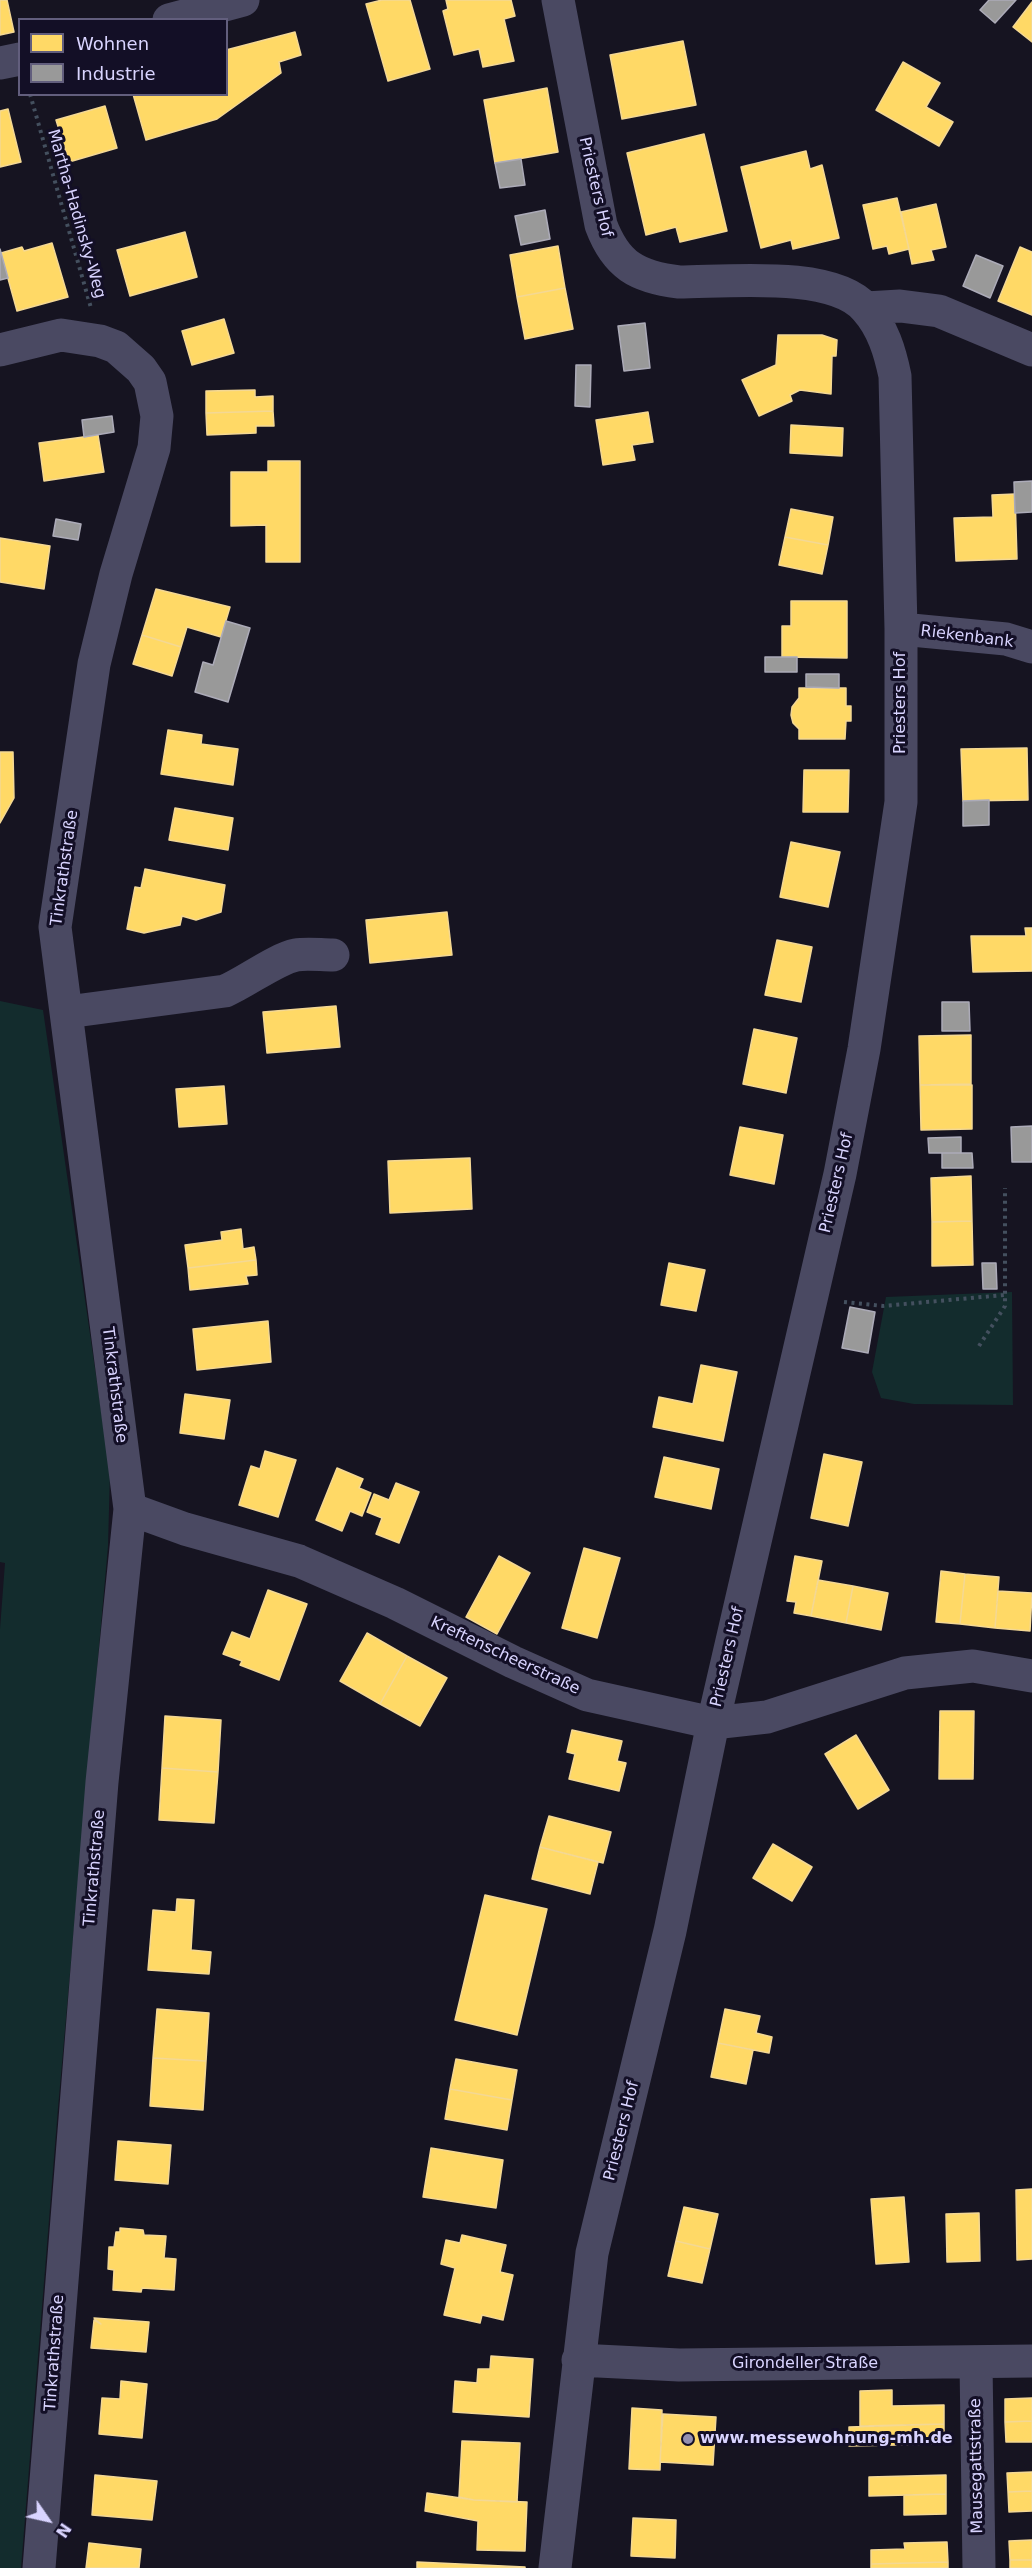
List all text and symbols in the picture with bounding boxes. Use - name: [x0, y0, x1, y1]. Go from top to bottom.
- legend: [18, 18, 228, 96]
- text: Wohnen: [76, 33, 149, 54]
- text: Industrie: [76, 63, 155, 84]
- street label: Martha-Hadinsky-Weg: [43, 127, 109, 301]
- street label: Priesters Hof: [574, 135, 616, 239]
- street label: Riekenbank: [919, 622, 1015, 652]
- street label: Priesters Hof: [891, 652, 911, 754]
- street label: Tinkrathstraße: [47, 809, 83, 927]
- street label: Priesters Hof: [816, 1131, 858, 1235]
- street label: Tinkrathstraße: [97, 1326, 131, 1444]
- street label: Priesters Hof: [707, 1605, 749, 1709]
- street label: Kreftenscheerstraße: [427, 1613, 583, 1699]
- street label: Tinkrathstraße: [80, 1809, 110, 1927]
- street label: Priesters Hof: [600, 2079, 644, 2183]
- street label: Tinkrathstraße: [41, 2294, 69, 2412]
- street label: Girondeller Straße: [732, 2354, 878, 2374]
- street label: Mausegattstraße: [966, 2398, 988, 2534]
- place label: www.messewohnung-mh.de: [700, 2429, 953, 2449]
- marker: www.messewohnung-mh.de: [681, 2432, 695, 2446]
- north arrow: [18, 2490, 78, 2550]
- text: N: [52, 2519, 75, 2541]

